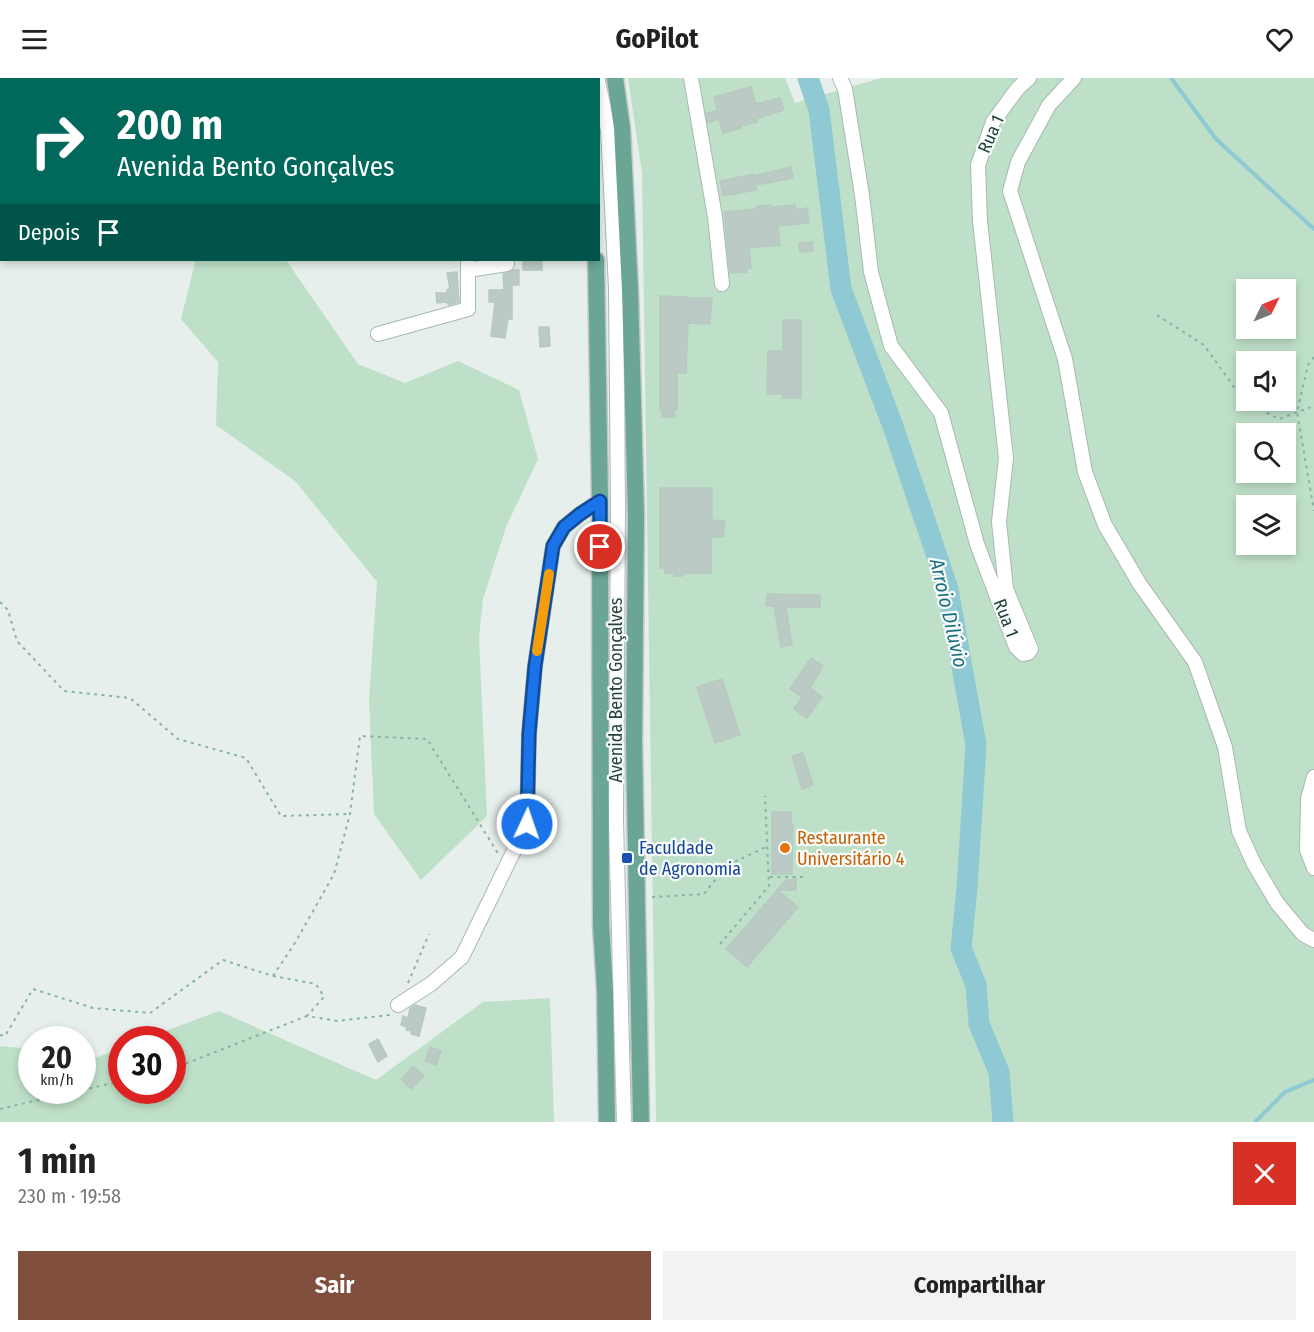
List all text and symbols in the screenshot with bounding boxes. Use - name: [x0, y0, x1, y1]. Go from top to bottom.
- icon: menu: [18, 23, 51, 56]
- text: GoPilot: [615, 23, 699, 55]
- icon: heart: [1263, 23, 1296, 56]
- text: 200 m: [117, 100, 223, 150]
- icon: right: [18, 102, 96, 180]
- street label: Rua 1: [973, 112, 1009, 156]
- text: Avenida Bento Gonçalves: [117, 151, 395, 183]
- icon: arrive: [92, 216, 125, 249]
- text: Depois: [18, 219, 80, 246]
- north arrow: [1236, 279, 1296, 339]
- map controls: [1236, 279, 1296, 555]
- button: sound: [1236, 351, 1296, 411]
- button: search: [1236, 423, 1296, 483]
- button: layers: [1236, 495, 1296, 555]
- pin: [574, 521, 625, 572]
- icon: arrive: [583, 530, 616, 563]
- water label: Arroio Dilúvio: [925, 555, 973, 670]
- street label: Rua 1: [989, 596, 1023, 640]
- street label: Avenida Bento Gonçalves: [605, 597, 627, 783]
- position arrow: [495, 792, 559, 856]
- place label: Restaurante Universitário 4: [797, 827, 905, 870]
- place label: Faculdade de Agronomia: [639, 837, 741, 880]
- marker: Restaurante Universitário 4: [778, 841, 792, 855]
- marker: Faculdade de Agronomia: [620, 851, 634, 865]
- speed limit sign: 30: [108, 1026, 186, 1104]
- text: 20: [42, 1040, 72, 1076]
- text: km/h: [40, 1071, 74, 1089]
- text: 1 min: [18, 1139, 96, 1183]
- button: close: [1233, 1142, 1296, 1205]
- text: 230 m · 19:58: [18, 1184, 121, 1208]
- button: Sair: [18, 1251, 651, 1320]
- button: Compartilhar: [663, 1251, 1296, 1320]

